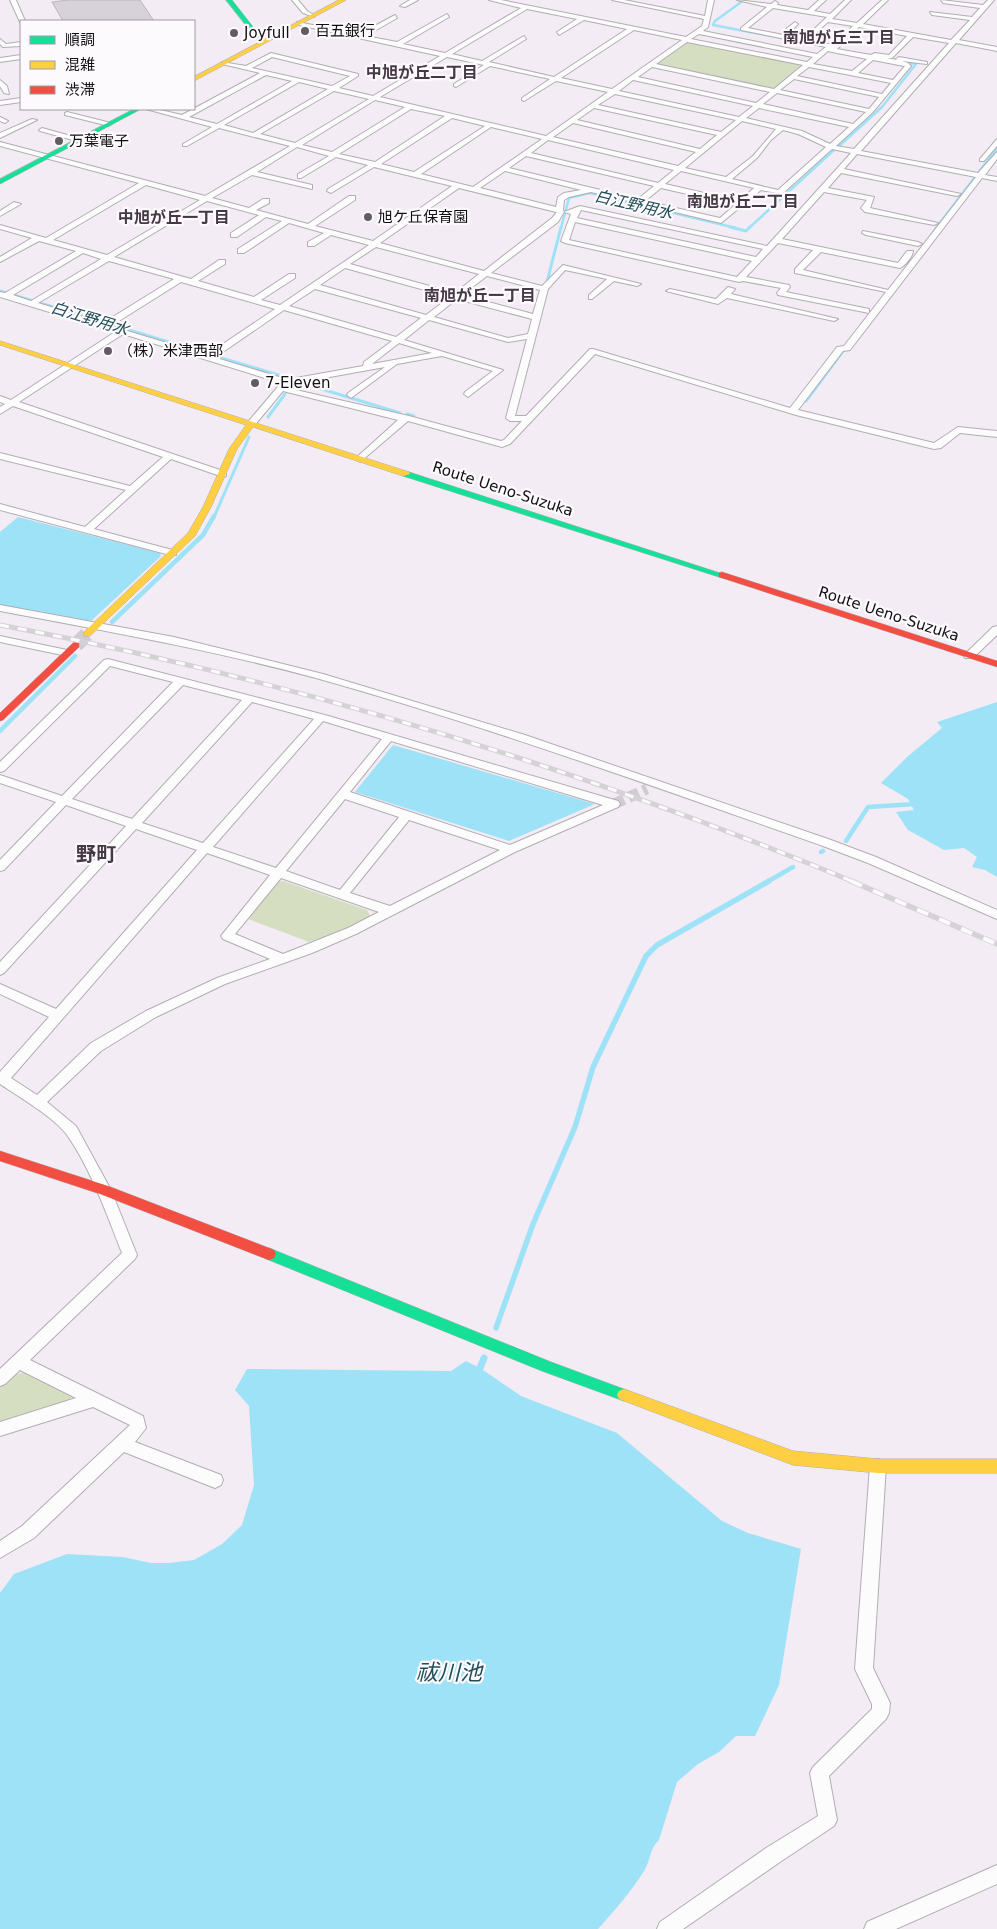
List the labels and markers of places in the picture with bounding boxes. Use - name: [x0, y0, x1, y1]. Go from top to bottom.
- place label: 百五銀行: [315, 22, 375, 40]
- place label: Joyfull: [243, 24, 290, 42]
- marker: 百五銀行: [299, 25, 311, 37]
- marker: Joyfull: [228, 27, 240, 39]
- place label: 万葉電子: [69, 132, 129, 150]
- marker: 万葉電子: [53, 135, 65, 147]
- place label: 旭ケ丘保育園: [378, 208, 468, 226]
- marker: 旭ケ丘保育園: [362, 211, 374, 223]
- place label: （株）米津西部: [118, 342, 223, 360]
- marker: （株）米津西部: [102, 345, 114, 357]
- place label: 7-Eleven: [265, 374, 330, 392]
- marker: 7-Eleven: [249, 377, 261, 389]

